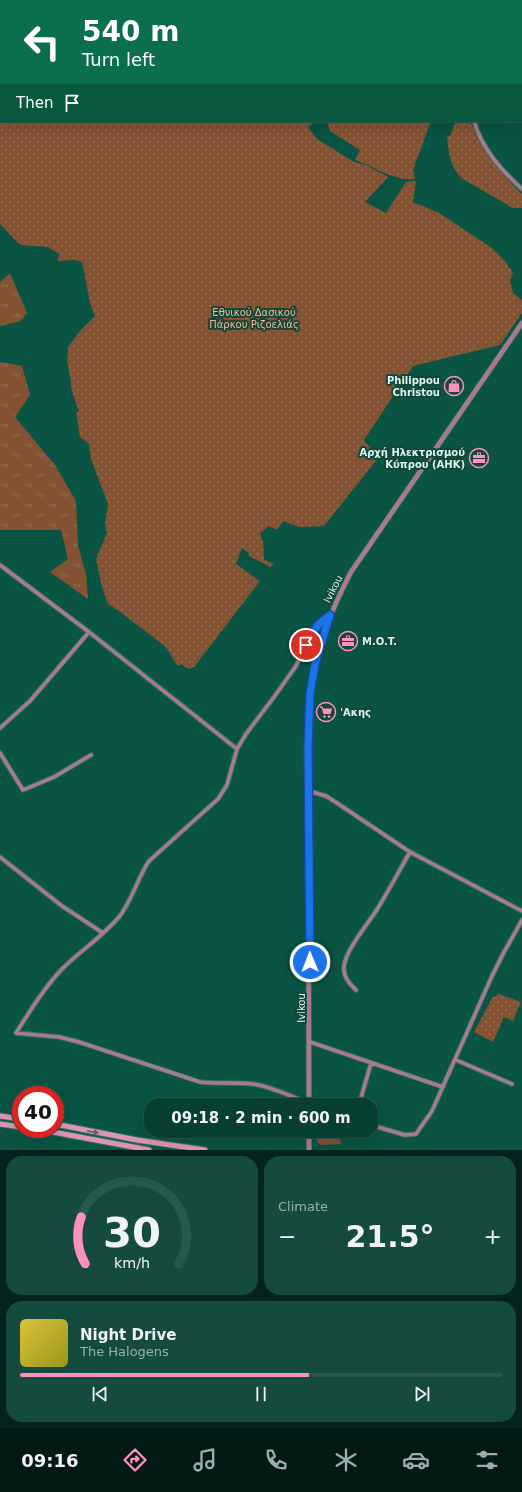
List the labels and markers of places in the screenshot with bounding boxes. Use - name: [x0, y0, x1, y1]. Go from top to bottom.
- place label: Philippou Christou: [387, 375, 440, 398]
- shop icon: Philippou Christou: [443, 375, 465, 397]
- place label: Αρχή Ηλεκτρισμού Κύπρου (ΑΗΚ): [359, 447, 465, 470]
- office icon: Αρχή Ηλεκτρισμού Κύπρου (ΑΗΚ): [468, 447, 490, 469]
- pin: [289, 628, 323, 662]
- office icon: M.O.T.: [337, 630, 359, 652]
- place label: M.O.T.: [362, 636, 397, 647]
- supermarket icon: 'Ακης: [315, 701, 337, 723]
- place label: 'Ακης: [340, 707, 371, 718]

